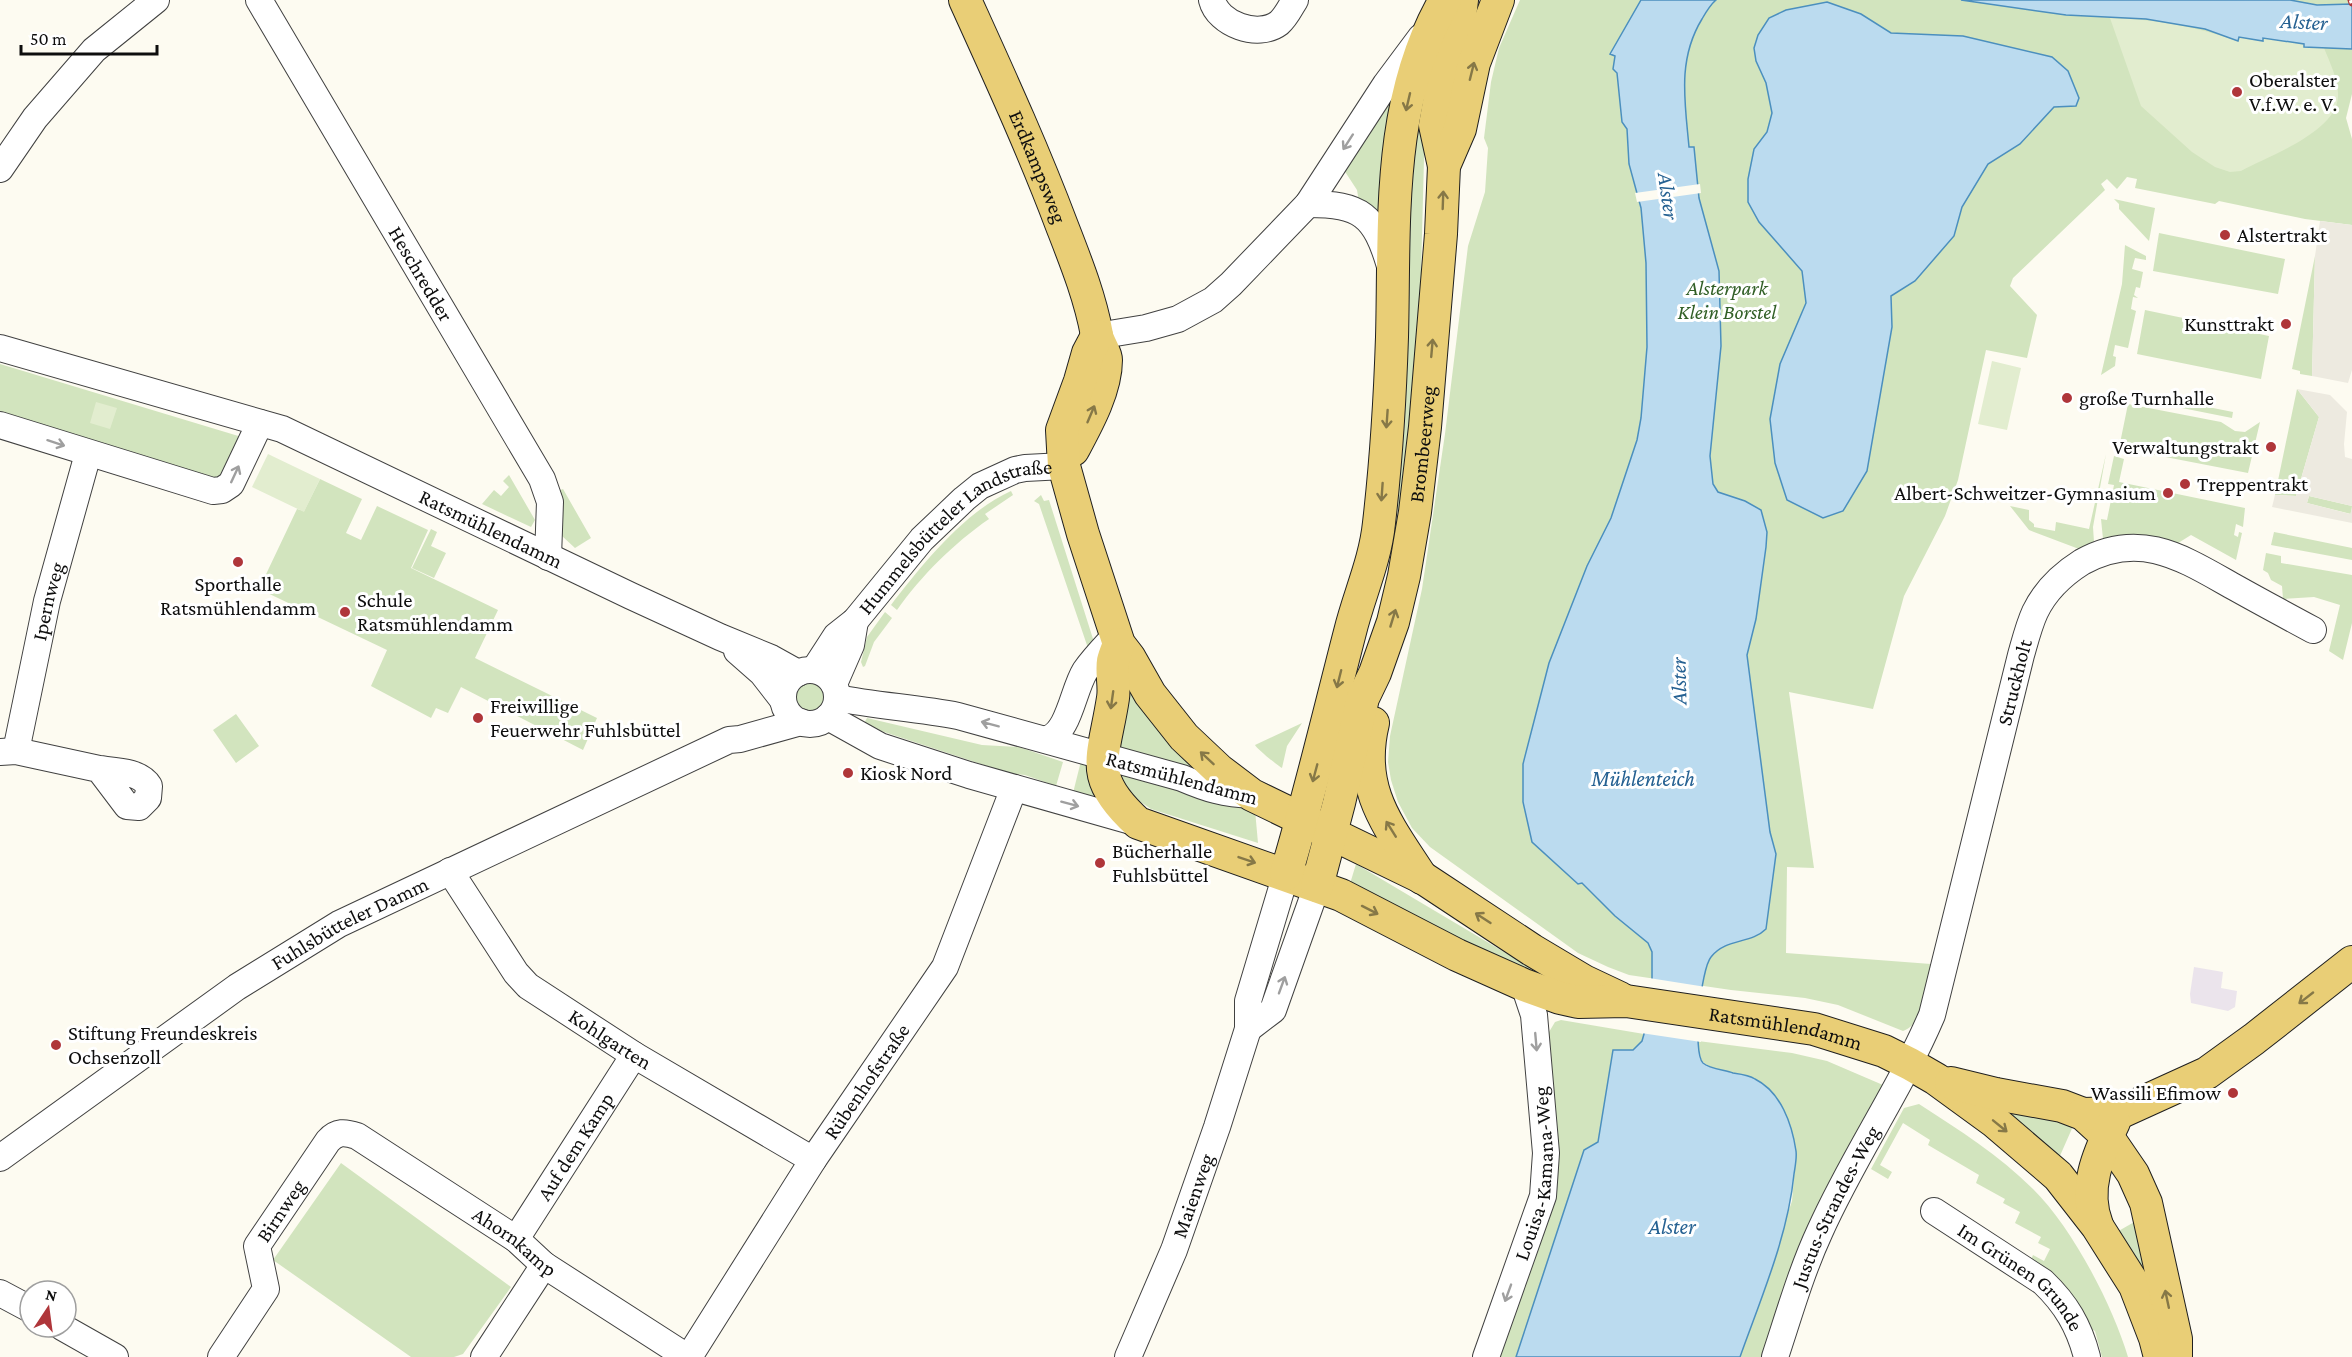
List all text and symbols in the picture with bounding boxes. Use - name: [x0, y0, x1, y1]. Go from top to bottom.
- water label: Alster: [2279, 8, 2329, 35]
- scale bar: [21, 18, 158, 56]
- text: 50 m: [30, 29, 67, 49]
- one-way arrow: [1466, 61, 1478, 80]
- place label: Oberalster V.f.W. e. V.: [2249, 68, 2338, 116]
- marker: Oberalster V.f.W. e. V.: [2230, 85, 2244, 99]
- one-way arrow: [1402, 92, 1414, 111]
- street label: Erdkampsweg: [1004, 107, 1072, 226]
- one-way arrow: [1342, 133, 1355, 150]
- water label: Alster: [1653, 170, 1684, 222]
- one-way arrow: [1437, 191, 1448, 211]
- street label: Heschredder: [383, 222, 458, 326]
- place label: Alstertrakt: [2237, 223, 2328, 247]
- marker: Alstertrakt: [2218, 228, 2232, 242]
- park label: Alsterpark Klein Borstel: [1678, 276, 1777, 324]
- place label: Kunsttrakt: [2184, 312, 2275, 336]
- marker: Kunsttrakt: [2279, 317, 2293, 331]
- one-way arrow: [1427, 339, 1438, 359]
- street label: Brombeerweg: [1404, 385, 1440, 504]
- place label: große Turnhalle: [2079, 386, 2214, 410]
- marker: große Turnhalle: [2060, 391, 2074, 405]
- one-way arrow: [1085, 406, 1097, 424]
- one-way arrow: [1381, 409, 1392, 429]
- place label: Verwaltungstrakt: [2112, 435, 2260, 459]
- one-way arrow: [46, 438, 65, 449]
- marker: Verwaltungstrakt: [2264, 440, 2278, 454]
- street label: Hummelsbütteler Landstraße: [853, 455, 1053, 619]
- one-way arrow: [230, 466, 242, 484]
- place label: Treppentrakt: [2197, 472, 2309, 496]
- marker: Treppentrakt: [2178, 477, 2192, 491]
- place label: Albert-Schweitzer-Gymnasium: [1894, 481, 2156, 505]
- one-way arrow: [1376, 482, 1387, 502]
- street label: Ratsmühlendamm: [415, 484, 567, 574]
- marker: Albert-Schweitzer-Gymnasium: [2161, 486, 2175, 500]
- marker: Sporthalle Ratsmühlendamm: [231, 555, 245, 569]
- street label: Ipernweg: [27, 559, 69, 643]
- place label: Sporthalle Ratsmühlendamm: [160, 572, 316, 620]
- place label: Schule Ratsmühlendamm: [357, 588, 513, 636]
- marker: Schule Ratsmühlendamm: [338, 605, 352, 619]
- one-way arrow: [1389, 609, 1400, 628]
- street label: Struckholt: [1992, 635, 2037, 728]
- water label: Alster: [1666, 656, 1691, 706]
- one-way arrow: [1332, 669, 1344, 688]
- one-way arrow: [1106, 690, 1117, 709]
- place label: Freiwillige Feuerwehr Fuhlsbüttel: [490, 694, 681, 742]
- marker: Freiwillige Feuerwehr Fuhlsbüttel: [471, 711, 485, 725]
- one-way arrow: [981, 717, 1000, 729]
- street label: Ratsmühlendamm: [1104, 746, 1261, 810]
- one-way arrow: [1199, 751, 1214, 766]
- place label: Kiosk Nord: [860, 761, 952, 785]
- one-way arrow: [1309, 764, 1320, 783]
- marker: Kiosk Nord: [841, 766, 855, 780]
- water label: Mühlenteich: [1590, 766, 1695, 791]
- one-way arrow: [1060, 799, 1079, 811]
- one-way arrow: [1384, 821, 1397, 838]
- place label: Bücherhalle Fuhlsbüttel: [1112, 839, 1212, 887]
- marker: Bücherhalle Fuhlsbüttel: [1093, 856, 1107, 870]
- one-way arrow: [1237, 856, 1256, 867]
- street label: Fuhlsbütteler Damm: [267, 872, 432, 975]
- one-way arrow: [1361, 904, 1378, 916]
- one-way arrow: [1475, 912, 1492, 924]
- one-way arrow: [1277, 976, 1288, 995]
- one-way arrow: [2298, 992, 2314, 1005]
- street label: Ratsmühlendamm: [1707, 1001, 1865, 1055]
- street label: Kohlgarten: [564, 1004, 656, 1075]
- street label: Rübenhofstraße: [819, 1019, 915, 1144]
- place label: Stiftung Freundeskreis Ochsenzoll: [68, 1021, 257, 1069]
- one-way arrow: [1531, 1032, 1542, 1051]
- marker: Stiftung Freundeskreis Ochsenzoll: [49, 1038, 63, 1052]
- place label: Wassili Efimow: [2091, 1081, 2222, 1105]
- street label: Louisa-Kamana-Weg: [1509, 1085, 1558, 1264]
- marker: Wassili Efimow: [2226, 1086, 2240, 1100]
- street label: Auf dem Kamp: [532, 1088, 619, 1205]
- one-way arrow: [1991, 1120, 2007, 1133]
- street label: Justus-Strandes-Weg: [1786, 1121, 1885, 1294]
- street label: Maienweg: [1167, 1150, 1219, 1241]
- street label: Birnweg: [251, 1175, 310, 1247]
- street label: Ahornkamp: [468, 1202, 561, 1282]
- water label: Alster: [1647, 1214, 1697, 1239]
- street label: Im Grünen Grunde: [1953, 1218, 2088, 1335]
- north arrow: [18, 1279, 78, 1339]
- one-way arrow: [1502, 1283, 1513, 1302]
- text: N: [44, 1285, 59, 1304]
- one-way arrow: [2161, 1290, 2172, 1310]

